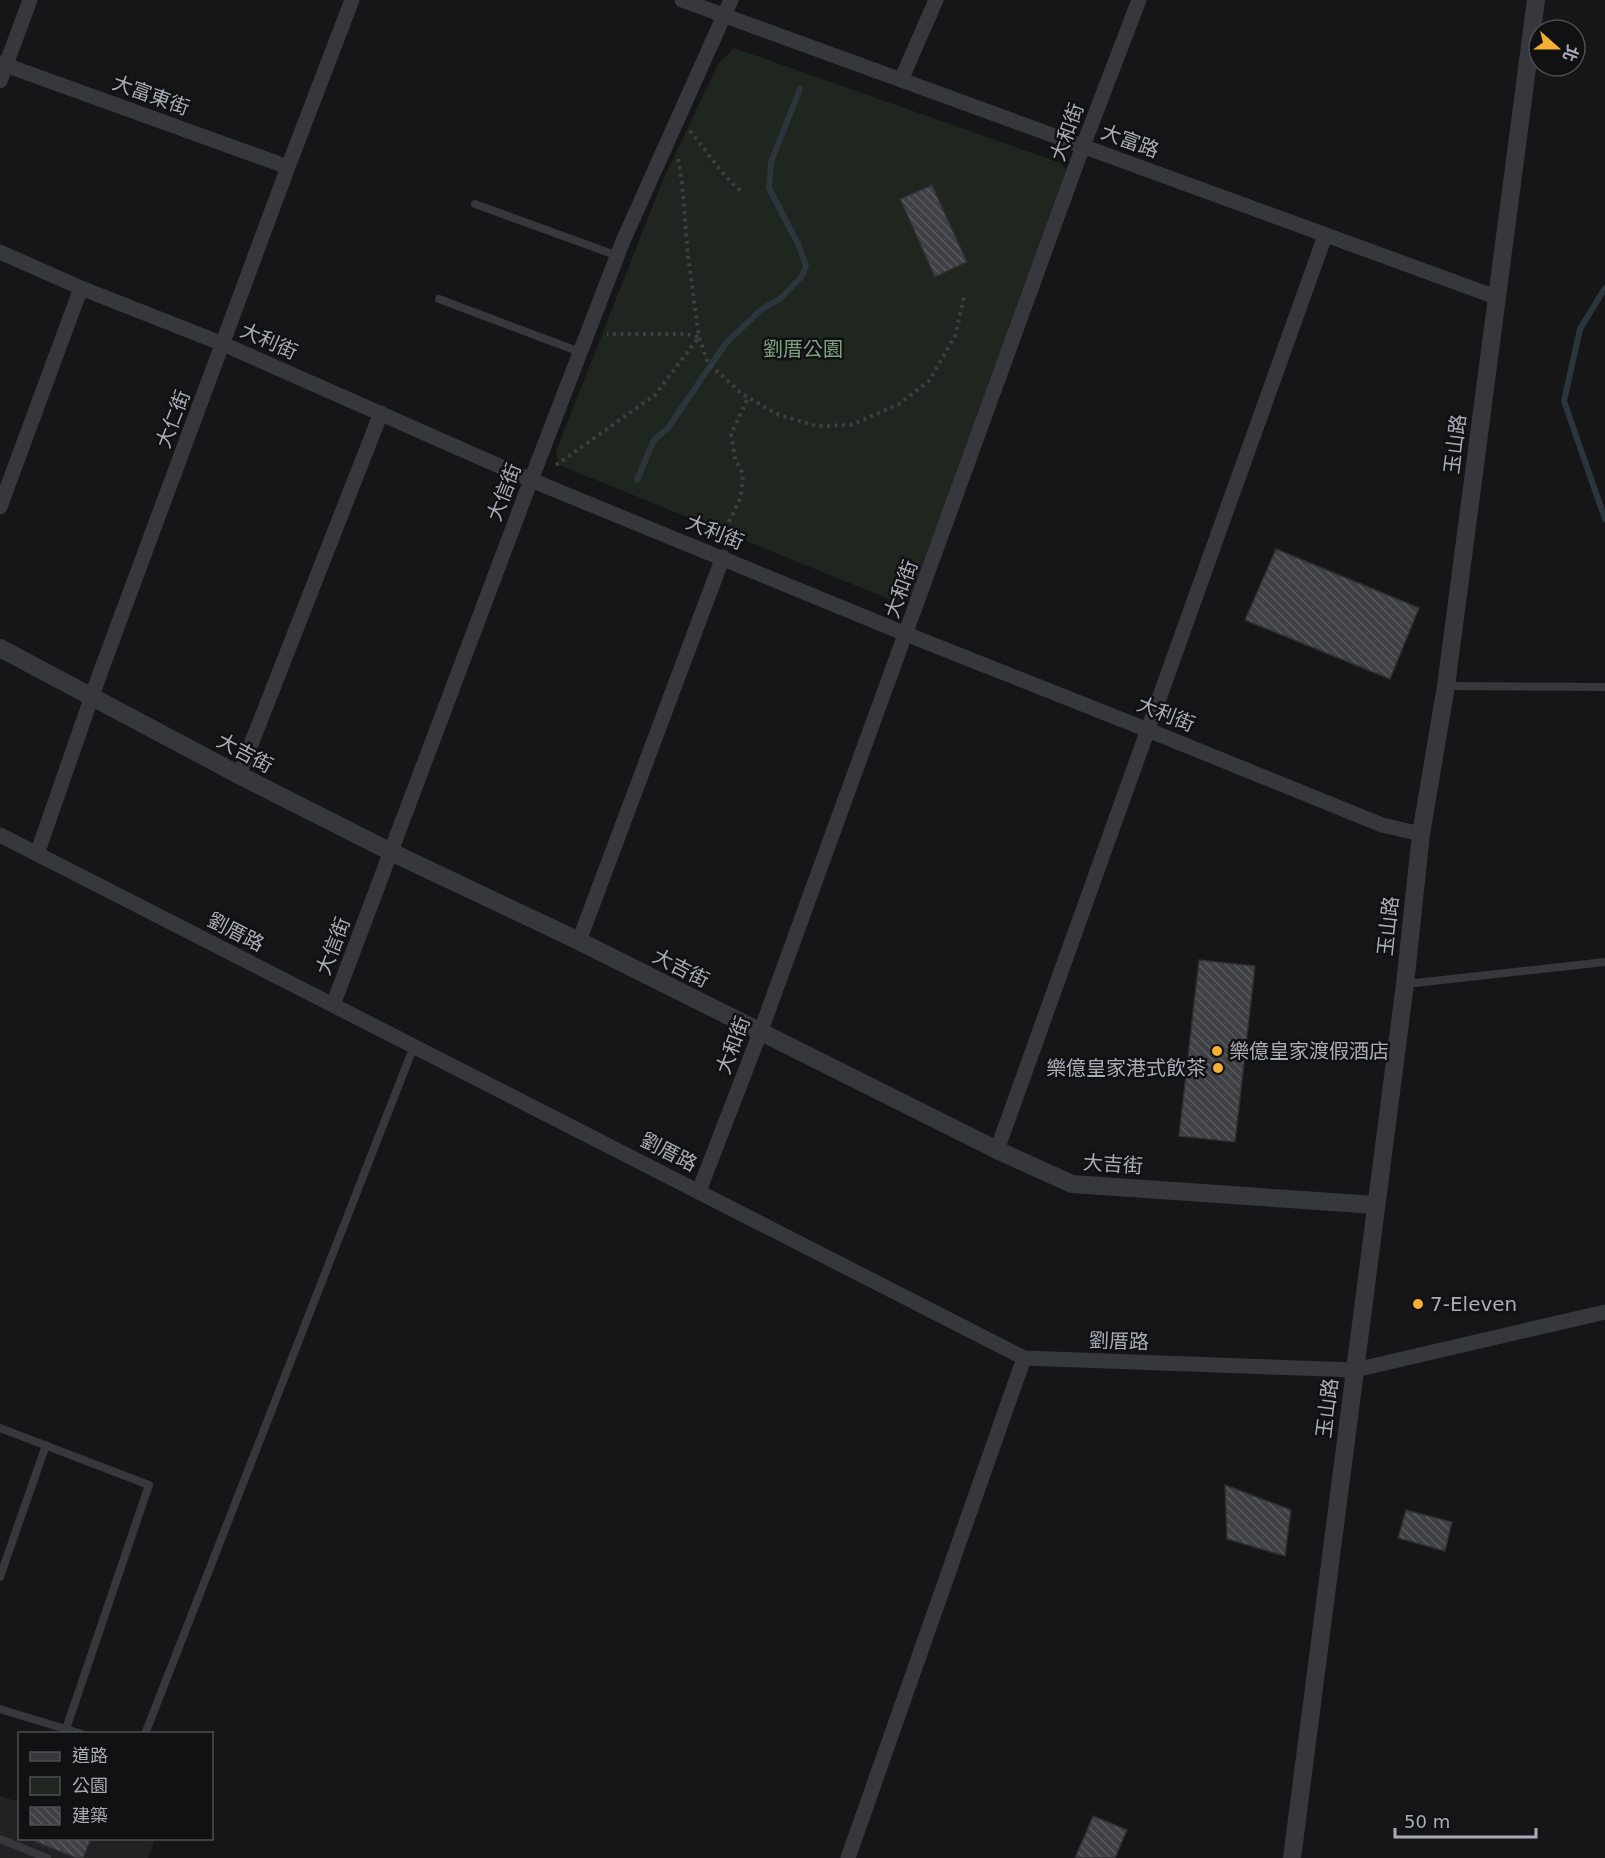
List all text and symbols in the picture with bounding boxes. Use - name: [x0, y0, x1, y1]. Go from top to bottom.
- north arrow: [1527, 18, 1587, 78]
- text: 北: [1559, 42, 1582, 64]
- street label: 大富東街: [109, 70, 193, 120]
- street label: 大和街: [1045, 100, 1089, 164]
- street label: 大富路: [1098, 119, 1162, 163]
- street label: 大利街: [237, 318, 301, 364]
- park label: 劉厝公園: [763, 337, 843, 361]
- street label: 大仁街: [151, 387, 195, 451]
- street label: 玉山路: [1439, 413, 1471, 475]
- street label: 大信街: [482, 460, 526, 524]
- street label: 大利街: [683, 510, 747, 554]
- street label: 大和街: [879, 557, 923, 621]
- street label: 大利街: [1134, 692, 1198, 736]
- street label: 大吉街: [213, 728, 277, 778]
- street label: 玉山路: [1373, 895, 1403, 957]
- street label: 劉厝路: [204, 908, 268, 956]
- street label: 大信街: [311, 914, 355, 978]
- street label: 大吉街: [649, 944, 713, 992]
- street label: 大和街: [711, 1013, 755, 1077]
- place label: 樂億皇家渡假酒店: [1229, 1039, 1389, 1063]
- marker: 樂億皇家渡假酒店: [1210, 1044, 1224, 1058]
- place label: 樂億皇家港式飲茶: [1046, 1056, 1206, 1080]
- marker: 樂億皇家港式飲茶: [1211, 1061, 1225, 1075]
- street label: 劉厝路: [637, 1128, 701, 1176]
- street label: 大吉街: [1082, 1150, 1144, 1178]
- place label: 7-Eleven: [1430, 1292, 1517, 1316]
- marker: 7-Eleven: [1411, 1297, 1425, 1311]
- street label: 劉厝路: [1089, 1328, 1149, 1354]
- street label: 玉山路: [1311, 1377, 1343, 1439]
- legend: [18, 1732, 213, 1840]
- text: 道路: [72, 1745, 108, 1766]
- text: 公園: [72, 1775, 108, 1796]
- scale bar: [1395, 1801, 1536, 1839]
- text: 建築: [72, 1805, 108, 1826]
- text: 50 m: [1404, 1811, 1450, 1832]

